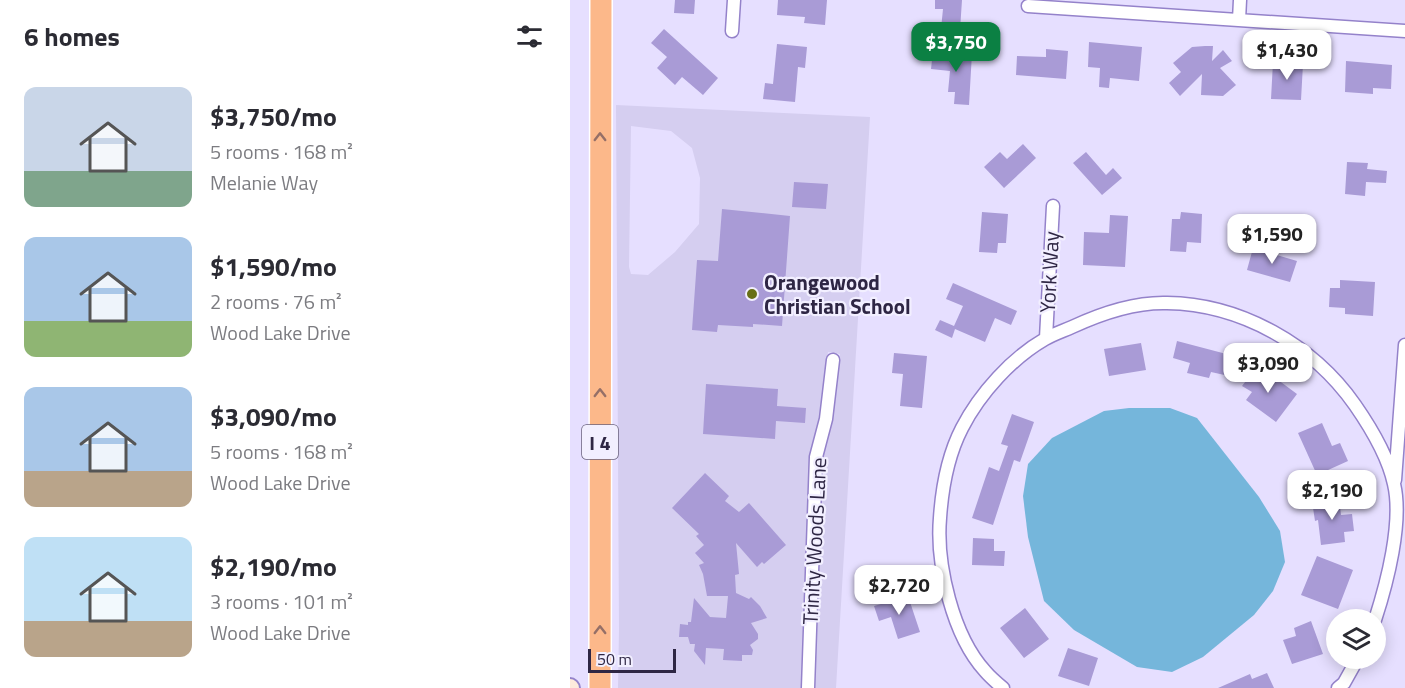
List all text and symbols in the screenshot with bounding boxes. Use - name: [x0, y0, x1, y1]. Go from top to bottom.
- text: 6 homes: [24, 17, 120, 56]
- icon: filters: [513, 20, 546, 53]
- pin: $3,750: [907, 22, 1005, 73]
- text: $3,750: [925, 26, 987, 57]
- pin: $1,430: [1238, 30, 1336, 81]
- text: $1,430: [1256, 34, 1318, 65]
- text: $3,750/mo: [210, 97, 337, 136]
- icon: home: [72, 111, 144, 183]
- one-way arrow: [594, 133, 606, 142]
- text: 5 rooms · 168 m²: [210, 136, 353, 167]
- text: Melanie Way: [210, 167, 318, 198]
- pin: $1,590: [1223, 214, 1321, 265]
- text: $1,590: [1241, 218, 1303, 249]
- street label: York Way: [1031, 230, 1067, 314]
- text: $1,590/mo: [210, 247, 337, 286]
- icon: home: [72, 261, 144, 333]
- place label: Orangewood Christian School: [764, 266, 911, 322]
- text: 2 rooms · 76 m²: [210, 286, 342, 317]
- marker: Orangewood Christian School: [745, 287, 759, 301]
- text: Wood Lake Drive: [210, 317, 351, 348]
- pin: $3,090: [1219, 343, 1317, 394]
- text: $3,090: [1237, 347, 1299, 378]
- one-way arrow: [594, 388, 606, 397]
- text: $3,090/mo: [210, 397, 337, 436]
- icon: home: [72, 411, 144, 483]
- road number: I 4: [582, 425, 618, 459]
- text: 5 rooms · 168 m²: [210, 436, 353, 467]
- street label: Trinity Woods Lane: [794, 457, 834, 625]
- text: Wood Lake Drive: [210, 467, 351, 498]
- pin: $2,190: [1283, 470, 1381, 521]
- text: $2,190: [1301, 474, 1363, 505]
- text: $2,190/mo: [210, 547, 337, 586]
- icon: home: [72, 561, 144, 633]
- pin: $2,720: [850, 565, 948, 616]
- text: $2,720: [868, 569, 930, 600]
- text: 3 rooms · 101 m²: [210, 586, 353, 617]
- map controls: [1326, 609, 1386, 669]
- button: layers: [1326, 609, 1386, 669]
- text: Wood Lake Drive: [210, 617, 351, 648]
- one-way arrow: [594, 625, 606, 634]
- scale bar: [588, 646, 676, 674]
- text: 50 m: [597, 647, 632, 671]

